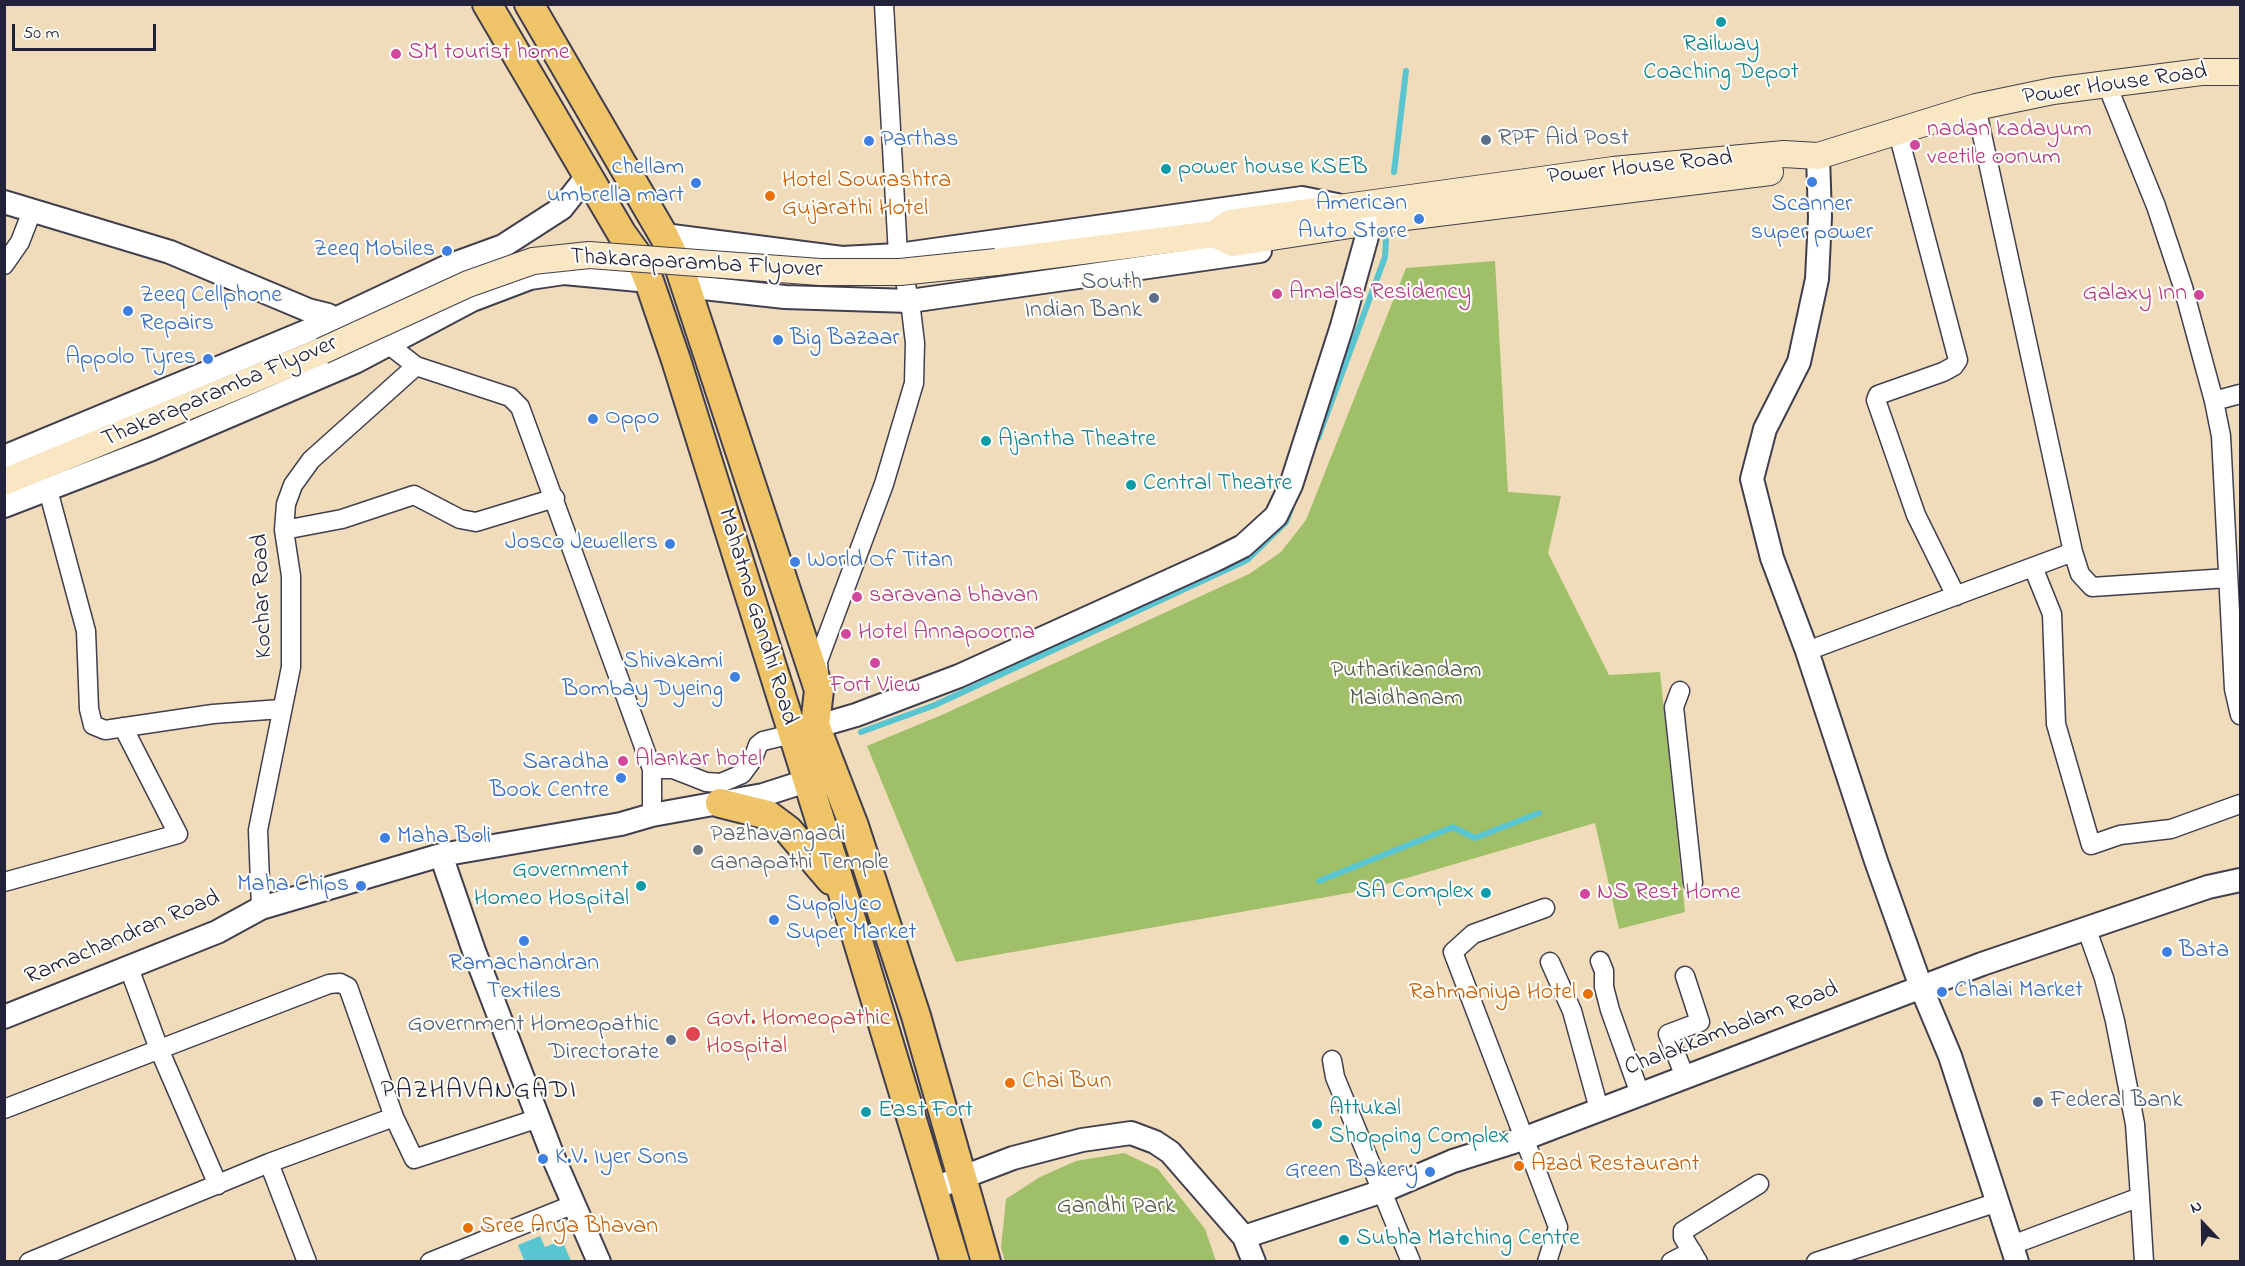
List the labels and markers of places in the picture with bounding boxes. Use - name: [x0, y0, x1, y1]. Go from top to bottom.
- marker: Railway Coaching Depot: [1714, 15, 1728, 29]
- place label: Railway Coaching Depot: [1643, 32, 1799, 88]
- place label: SM tourist home: [408, 40, 569, 68]
- marker: SM tourist home: [389, 47, 403, 61]
- place label: nadan kadayum veetile oonum: [1927, 117, 2092, 173]
- place label: RPF Aid Post: [1498, 126, 1629, 154]
- place label: Parthas: [881, 127, 958, 155]
- marker: RPF Aid Post: [1479, 133, 1493, 147]
- marker: Parthas: [862, 134, 876, 148]
- marker: nadan kadayum veetile oonum: [1908, 138, 1922, 152]
- place label: chellam umbrella mart: [547, 155, 684, 211]
- place label: power house KSEB: [1178, 155, 1368, 183]
- marker: power house KSEB: [1159, 162, 1173, 176]
- place label: Hotel Sourashtra Gujarathi Hotel: [782, 168, 951, 224]
- marker: Scanner super power: [1805, 175, 1819, 189]
- marker: chellam umbrella mart: [689, 176, 703, 190]
- marker: Hotel Sourashtra Gujarathi Hotel: [763, 189, 777, 203]
- place label: American Auto Store: [1298, 191, 1407, 247]
- place label: Scanner super power: [1751, 192, 1873, 248]
- marker: American Auto Store: [1412, 212, 1426, 226]
- place label: Zeeq Mobiles: [314, 237, 435, 265]
- marker: Zeeq Mobiles: [440, 244, 454, 258]
- place label: South Indian Bank: [1024, 270, 1142, 326]
- place label: Amalas Residency: [1289, 280, 1471, 308]
- place label: Galaxy Inn: [2083, 281, 2187, 309]
- place label: Zeeq Cellphone Repairs: [140, 283, 282, 339]
- marker: Amalas Residency: [1270, 287, 1284, 301]
- marker: Galaxy Inn: [2192, 288, 2206, 302]
- marker: South Indian Bank: [1147, 291, 1161, 305]
- marker: Zeeq Cellphone Repairs: [121, 304, 135, 318]
- place label: Big Bazaar: [790, 326, 900, 354]
- marker: Big Bazaar: [771, 333, 785, 347]
- place label: Appolo Tyres: [65, 345, 196, 373]
- marker: Appolo Tyres: [201, 352, 215, 366]
- place label: Oppo: [605, 405, 659, 433]
- marker: Oppo: [586, 412, 600, 426]
- place label: Ajantha Theatre: [998, 427, 1156, 455]
- marker: Ajantha Theatre: [979, 434, 993, 448]
- place label: Central Theatre: [1143, 471, 1292, 499]
- marker: Central Theatre: [1124, 478, 1138, 492]
- place label: Josco Jewellers: [505, 530, 658, 558]
- marker: Josco Jewellers: [663, 537, 677, 551]
- place label: World Of Titan: [807, 548, 953, 576]
- marker: World Of Titan: [788, 555, 802, 569]
- place label: saravana bhavan: [869, 583, 1038, 611]
- marker: saravana bhavan: [850, 590, 864, 604]
- place label: Hotel Annapoorna: [858, 620, 1035, 648]
- marker: Hotel Annapoorna: [839, 627, 853, 641]
- place label: Shivakami Bombay Dyeing: [562, 649, 723, 705]
- marker: Fort View: [868, 656, 882, 670]
- marker: Shivakami Bombay Dyeing: [728, 670, 742, 684]
- place label: Fort View: [830, 673, 920, 701]
- place label: Alankar hotel: [635, 747, 762, 775]
- place label: Saradha Book Centre: [490, 750, 609, 806]
- marker: Alankar hotel: [616, 754, 630, 768]
- marker: Saradha Book Centre: [614, 771, 628, 785]
- place label: Pazhavangadi Ganapathi Temple: [710, 822, 889, 878]
- place label: Maha Boli: [397, 824, 491, 852]
- marker: Maha Boli: [378, 831, 392, 845]
- marker: Pazhavangadi Ganapathi Temple: [691, 843, 705, 857]
- place label: Government Homeo Hospital: [474, 858, 629, 914]
- place label: Maha Chips: [237, 872, 349, 900]
- marker: Maha Chips: [354, 879, 368, 893]
- marker: Government Homeo Hospital: [634, 879, 648, 893]
- place label: SA Complex: [1356, 879, 1474, 907]
- place label: NS Rest Home: [1597, 880, 1741, 908]
- marker: SA Complex: [1479, 886, 1493, 900]
- marker: NS Rest Home: [1578, 887, 1592, 901]
- place label: Supplyco Super Market: [786, 892, 917, 948]
- marker: Supplyco Super Market: [767, 913, 781, 927]
- marker: Ramachandran Textiles: [517, 934, 531, 948]
- place label: Bata: [2179, 938, 2229, 966]
- marker: Bata: [2160, 945, 2174, 959]
- place label: Ramachandran Textiles: [449, 951, 599, 1007]
- place label: Chalai Market: [1954, 978, 2083, 1006]
- place label: Rahmaniya Hotel: [1409, 980, 1576, 1008]
- marker: Chalai Market: [1935, 985, 1949, 999]
- marker: Rahmaniya Hotel: [1581, 987, 1595, 1001]
- place label: Govt. Homeopathic Hospital: [706, 1006, 890, 1062]
- place label: Government Homeopathic Directorate: [407, 1012, 659, 1068]
- marker: Govt. Homeopathic Hospital: [684, 1025, 702, 1043]
- marker: Government Homeopathic Directorate: [664, 1033, 678, 1047]
- place label: Chai Bun: [1022, 1069, 1111, 1097]
- marker: Chai Bun: [1003, 1076, 1017, 1090]
- place label: Federal Bank: [2050, 1088, 2182, 1116]
- marker: Federal Bank: [2031, 1095, 2045, 1109]
- place label: Attukal Shopping Complex: [1329, 1096, 1510, 1152]
- place label: East Fort: [878, 1098, 973, 1126]
- marker: East Fort: [859, 1105, 873, 1119]
- marker: Attukal Shopping Complex: [1310, 1117, 1324, 1131]
- place label: K.V. Iyer Sons: [555, 1145, 689, 1173]
- marker: K.V. Iyer Sons: [536, 1152, 550, 1166]
- place label: Azad Restaurant: [1531, 1152, 1700, 1180]
- place label: Green Bakery: [1285, 1158, 1418, 1186]
- marker: Azad Restaurant: [1512, 1159, 1526, 1173]
- marker: Green Bakery: [1423, 1165, 1437, 1179]
- place label: Sree Arya Bhavan: [480, 1214, 658, 1242]
- marker: Sree Arya Bhavan: [461, 1221, 475, 1235]
- place label: Subha Matching Centre: [1356, 1226, 1580, 1254]
- marker: Subha Matching Centre: [1337, 1233, 1351, 1247]

